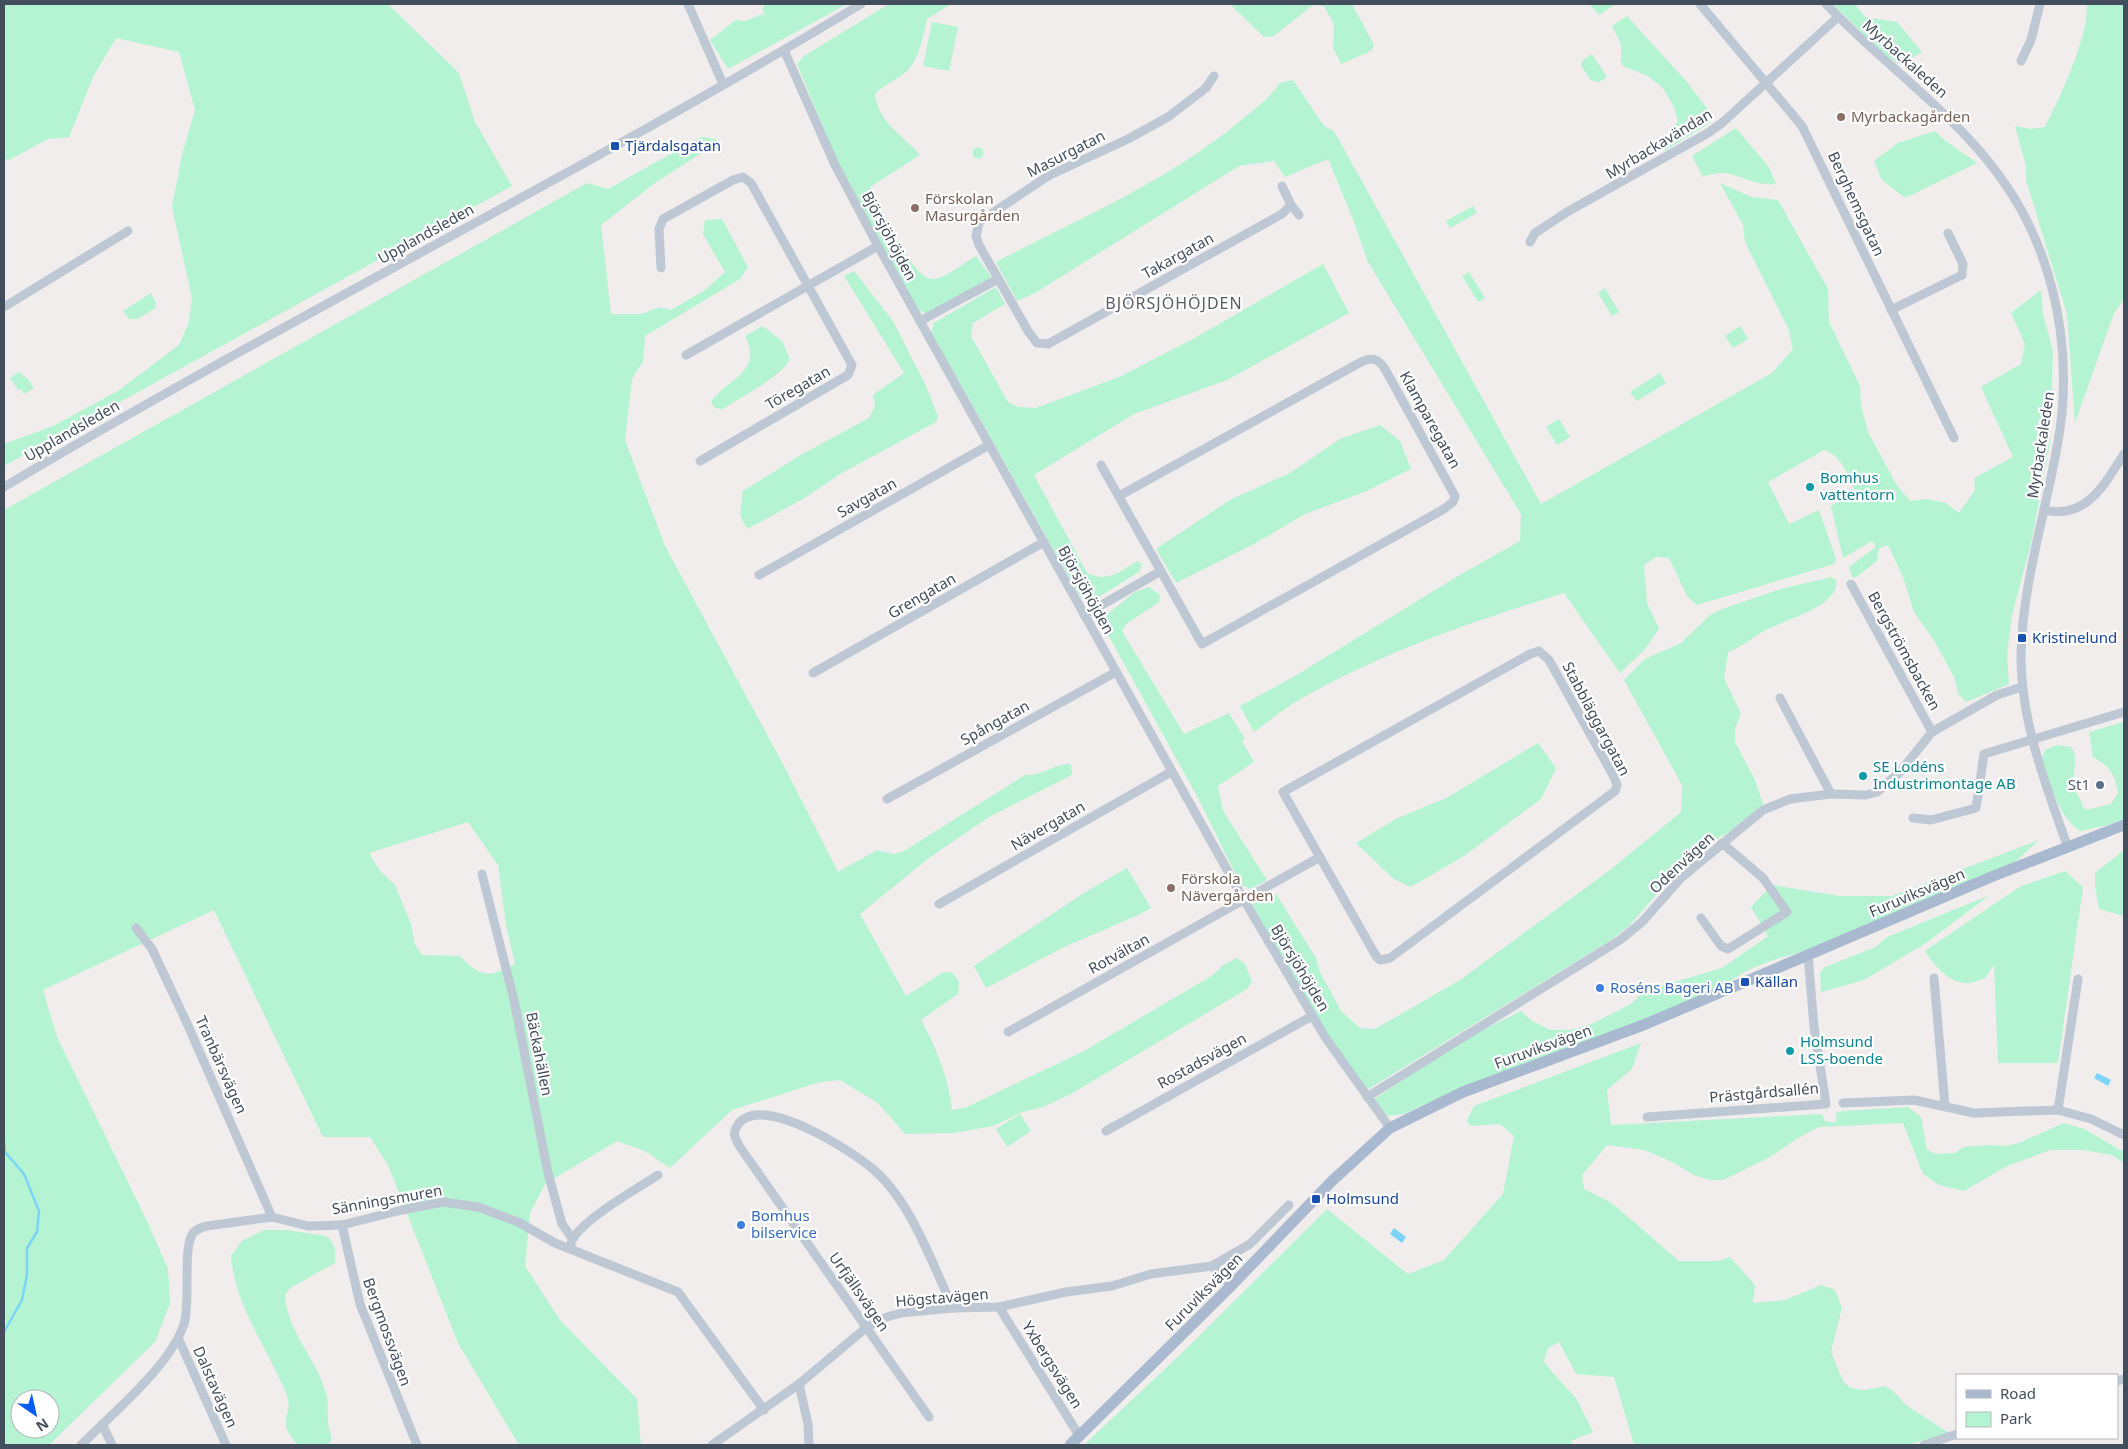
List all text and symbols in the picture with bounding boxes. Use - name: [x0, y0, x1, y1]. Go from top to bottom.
- street label: Myrbackaleden: [1859, 15, 1952, 102]
- street label: Myrbackavändan: [1602, 103, 1715, 183]
- place label: Myrbackagården: [1851, 106, 1970, 126]
- marker: Myrbackagården: [1835, 111, 1847, 123]
- street label: Masurgatan: [1023, 125, 1108, 181]
- place label: Tjärdalsgatan: [625, 135, 721, 155]
- marker: Tjärdalsgatan: [609, 140, 621, 152]
- street label: Berghemsgatan: [1824, 148, 1890, 259]
- street label: Björsjöhöjden: [858, 187, 922, 284]
- place label: Förskolan Masurgården: [925, 188, 1020, 225]
- street label: Upplandsleden: [374, 199, 477, 268]
- marker: Förskolan Masurgården: [909, 202, 921, 214]
- street label: Takargatan: [1138, 227, 1217, 283]
- district label: BJÖRSJÖHÖJDEN: [1105, 292, 1243, 314]
- street label: Töregatan: [762, 361, 833, 414]
- street label: Klamparegatan: [1396, 367, 1466, 472]
- street label: Myrbackaleden: [2022, 390, 2058, 500]
- street label: Upplandsleden: [20, 395, 123, 465]
- place label: Bomhus vattentorn: [1820, 467, 1895, 504]
- street label: Savgatan: [833, 473, 900, 522]
- marker: Bomhus vattentorn: [1804, 481, 1816, 493]
- street label: Björsjöhöjden: [1054, 542, 1119, 637]
- street label: Grengatan: [884, 568, 959, 623]
- street label: Bergströmsbacken: [1864, 588, 1946, 713]
- place label: Kristinelund: [2032, 627, 2117, 647]
- marker: Kristinelund: [2016, 632, 2028, 644]
- street label: Stabbläggargatan: [1558, 658, 1635, 779]
- street label: Spångatan: [956, 695, 1033, 749]
- place label: SE Lodéns Industrimontage AB: [1873, 756, 2016, 793]
- marker: SE Lodéns Industrimontage AB: [1857, 770, 1869, 782]
- place label: St1: [2068, 774, 2090, 794]
- marker: St1: [2094, 779, 2106, 791]
- street label: Nävergatan: [1007, 796, 1088, 854]
- street label: Odenvägen: [1645, 827, 1718, 897]
- street label: Furuviksvägen: [1866, 863, 1968, 921]
- place label: Förskola Nävergården: [1181, 868, 1273, 905]
- marker: Förskola Nävergården: [1165, 882, 1177, 894]
- street label: Björsjöhöjden: [1267, 920, 1335, 1015]
- street label: Rotvältan: [1084, 928, 1153, 978]
- place label: Källan: [1755, 971, 1798, 991]
- marker: Källan: [1739, 976, 1751, 988]
- place label: Roséns Bageri AB: [1610, 977, 1734, 997]
- marker: Roséns Bageri AB: [1594, 982, 1606, 994]
- street label: Bäckahällen: [522, 1010, 558, 1097]
- street label: Tranbärsvägen: [191, 1012, 252, 1117]
- street label: Furuviksvägen: [1491, 1019, 1594, 1073]
- street label: Rostadsvägen: [1153, 1027, 1250, 1093]
- place label: Holmsund LSS-boende: [1800, 1031, 1883, 1068]
- marker: Holmsund LSS-boende: [1784, 1045, 1796, 1057]
- street label: Prästgårdsallén: [1708, 1077, 1819, 1107]
- street label: Sänningsmuren: [330, 1179, 444, 1219]
- place label: Holmsund: [1326, 1188, 1399, 1208]
- marker: Holmsund: [1310, 1193, 1322, 1205]
- place label: Bomhus bilservice: [751, 1205, 817, 1242]
- marker: Bomhus bilservice: [735, 1219, 747, 1231]
- street label: Urfjällsvägen: [825, 1248, 895, 1335]
- street label: Furuviksvägen: [1160, 1248, 1246, 1334]
- street label: Bergmossvägen: [359, 1275, 417, 1389]
- street label: Högstavägen: [895, 1283, 989, 1311]
- street label: Yxbergsvägen: [1018, 1317, 1088, 1412]
- street label: Dalstavägen: [189, 1343, 243, 1431]
- legend: [1956, 1374, 2118, 1439]
- text: Road: [2000, 1383, 2036, 1403]
- north arrow: [10, 1389, 60, 1439]
- text: Park: [2000, 1408, 2032, 1428]
- text: N: [33, 1414, 53, 1436]

